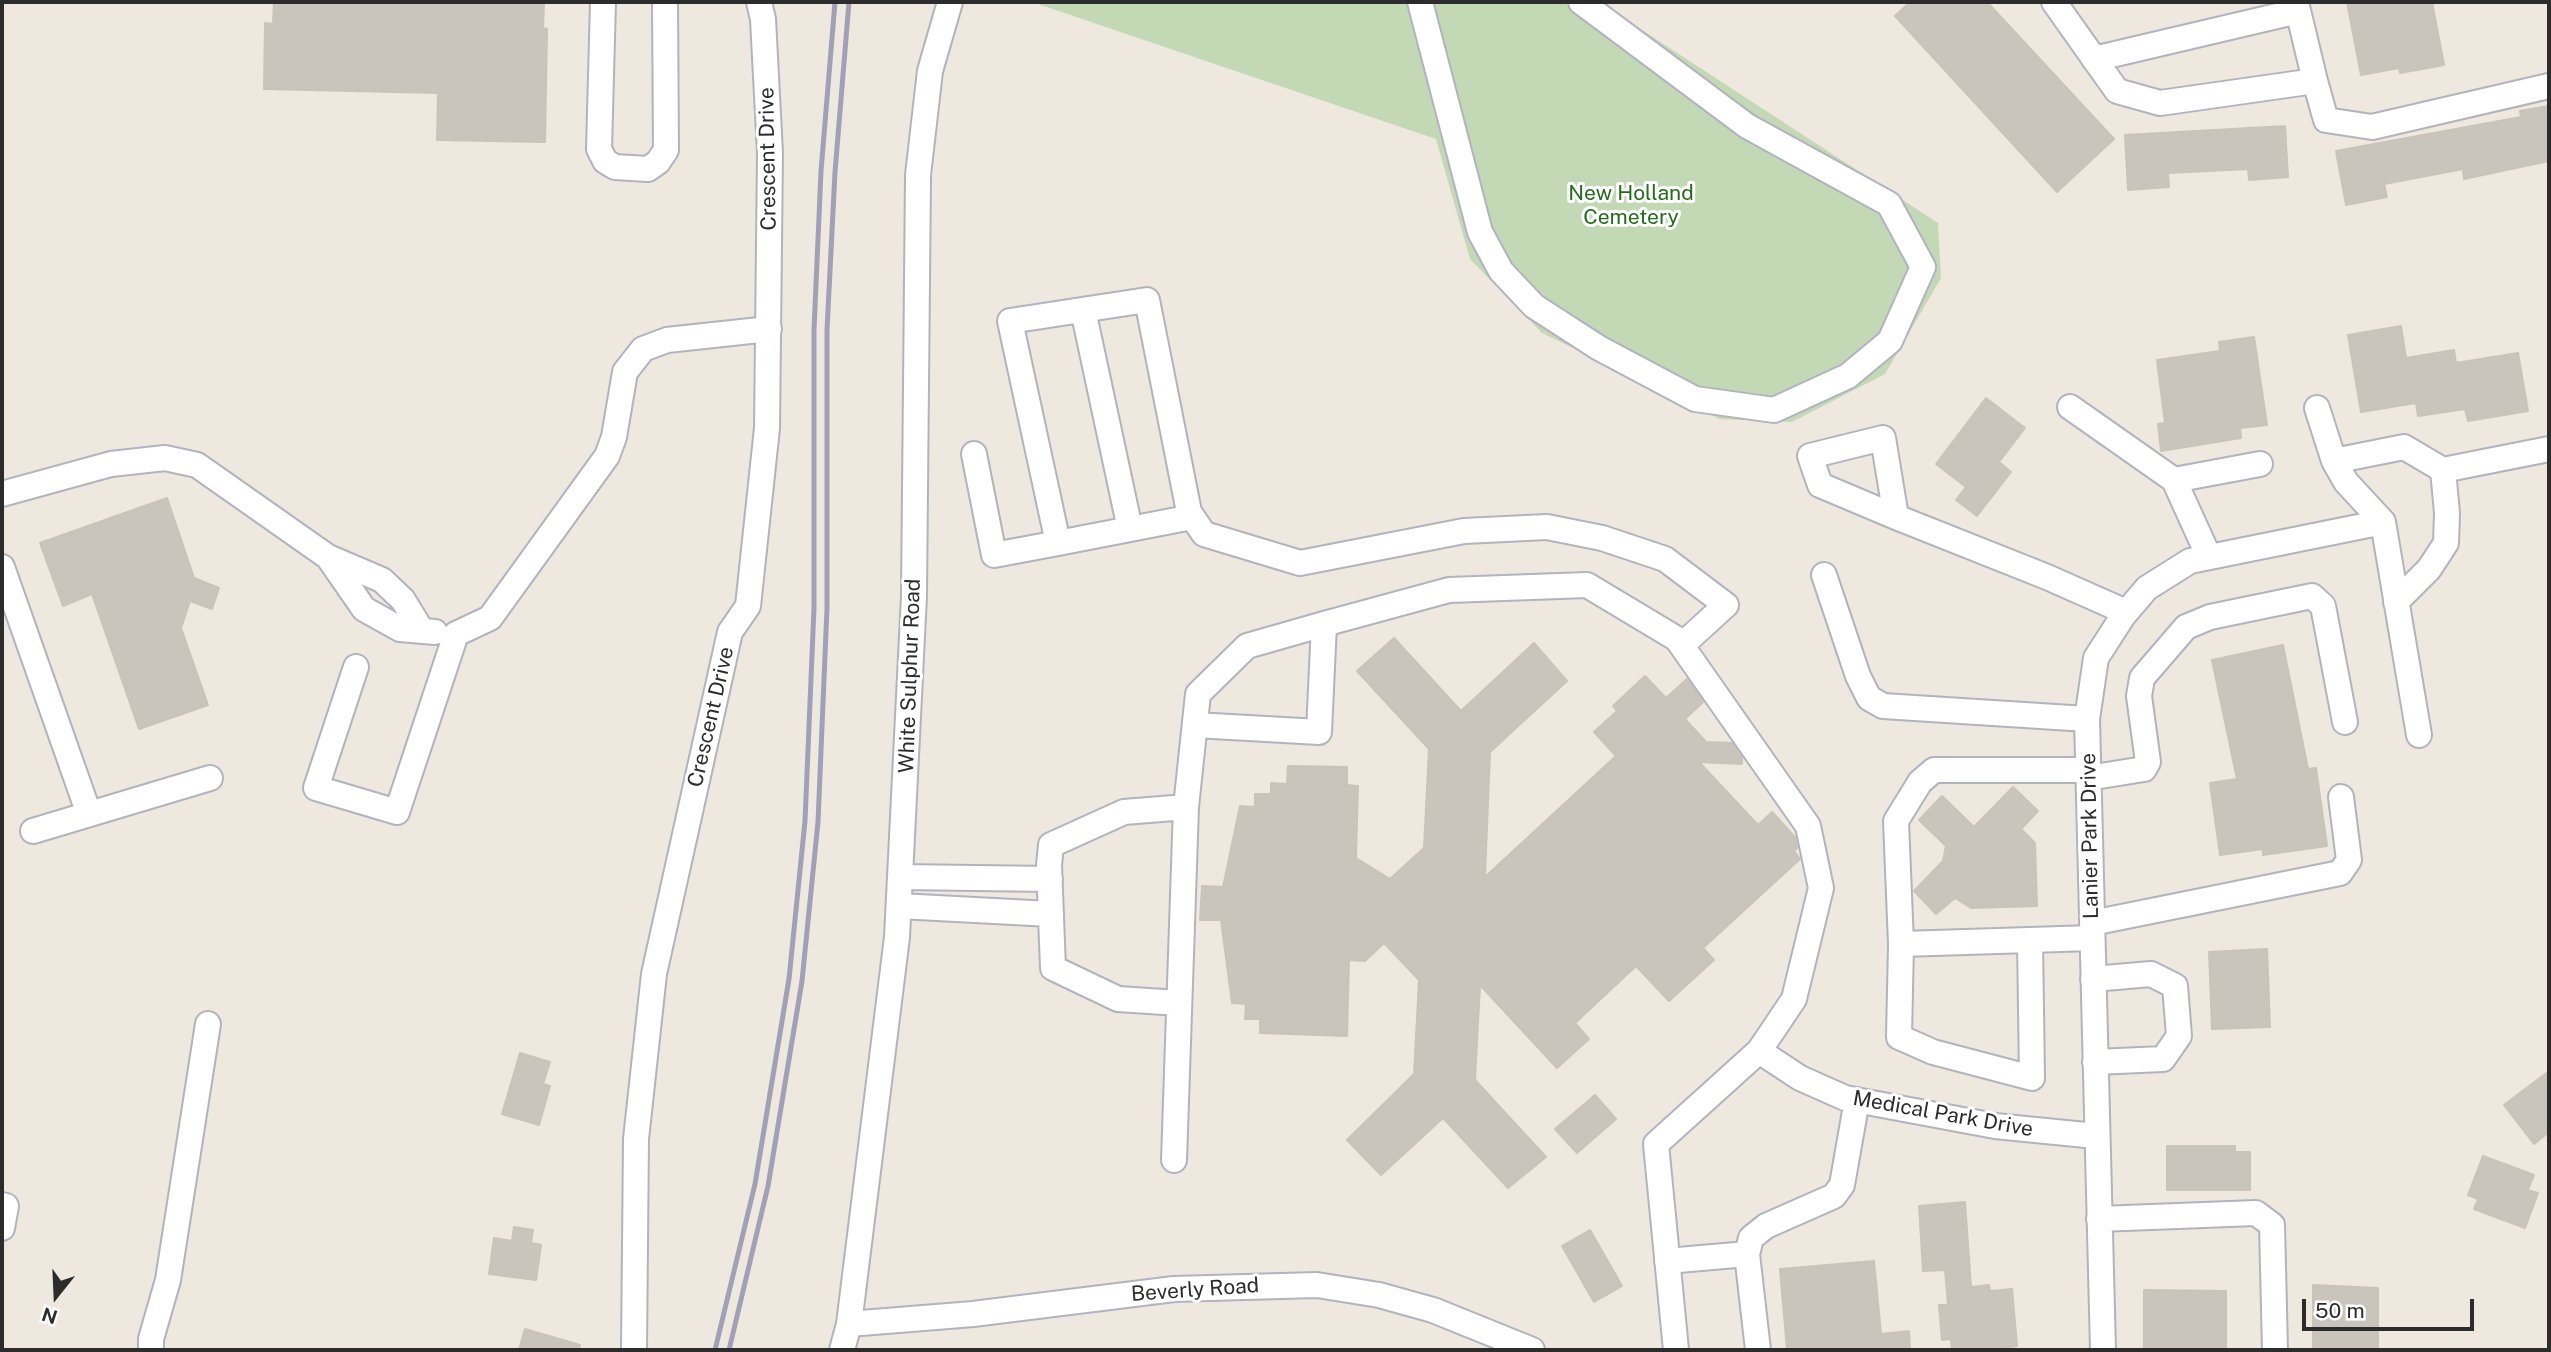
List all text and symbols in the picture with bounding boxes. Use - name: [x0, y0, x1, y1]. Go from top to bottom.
- street label: Crescent Drive: [754, 87, 782, 231]
- park label: New Holland Cemetery: [1568, 181, 1694, 231]
- street label: White Sulphur Road: [894, 578, 926, 774]
- street label: Crescent Drive: [683, 644, 739, 790]
- street label: Lanier Park Drive: [2076, 753, 2104, 919]
- street label: Medical Park Drive: [1851, 1086, 2035, 1142]
- north arrow: [21, 1261, 91, 1331]
- street label: Beverly Road: [1130, 1273, 1260, 1307]
- scale bar: [2306, 1286, 2478, 1330]
- text: 50 m: [2315, 1298, 2365, 1323]
- text: N: [39, 1303, 60, 1329]

